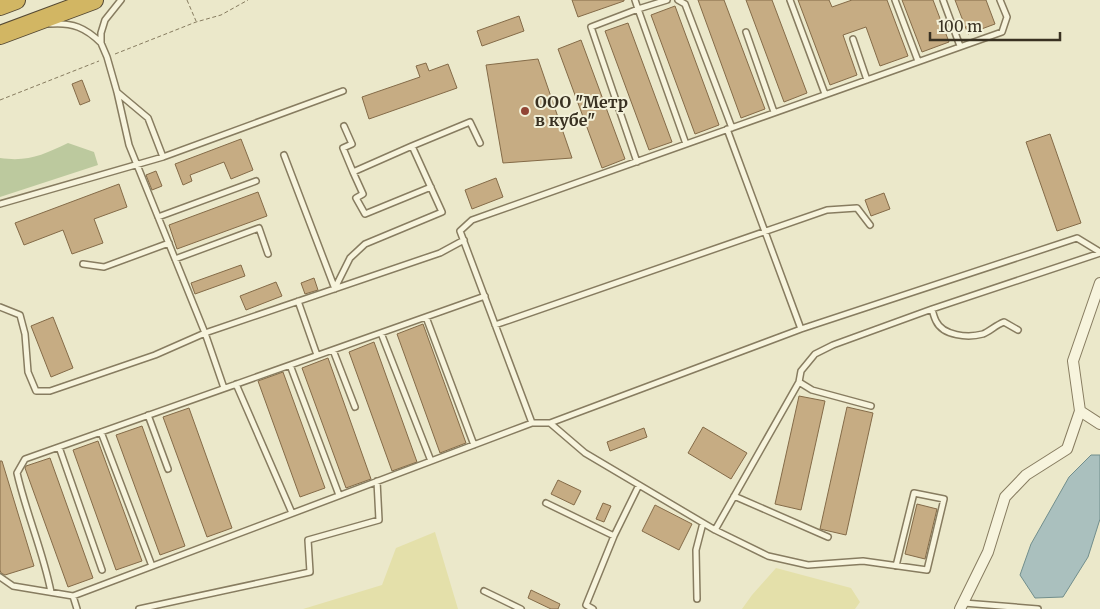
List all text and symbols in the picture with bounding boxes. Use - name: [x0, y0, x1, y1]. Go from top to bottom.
- scale bar: [930, 10, 1060, 42]
- text: 100 m: [938, 17, 982, 36]
- place label: ООО "Метр в кубе": [535, 92, 628, 130]
- marker: ООО "Метр в кубе": [519, 105, 531, 117]

